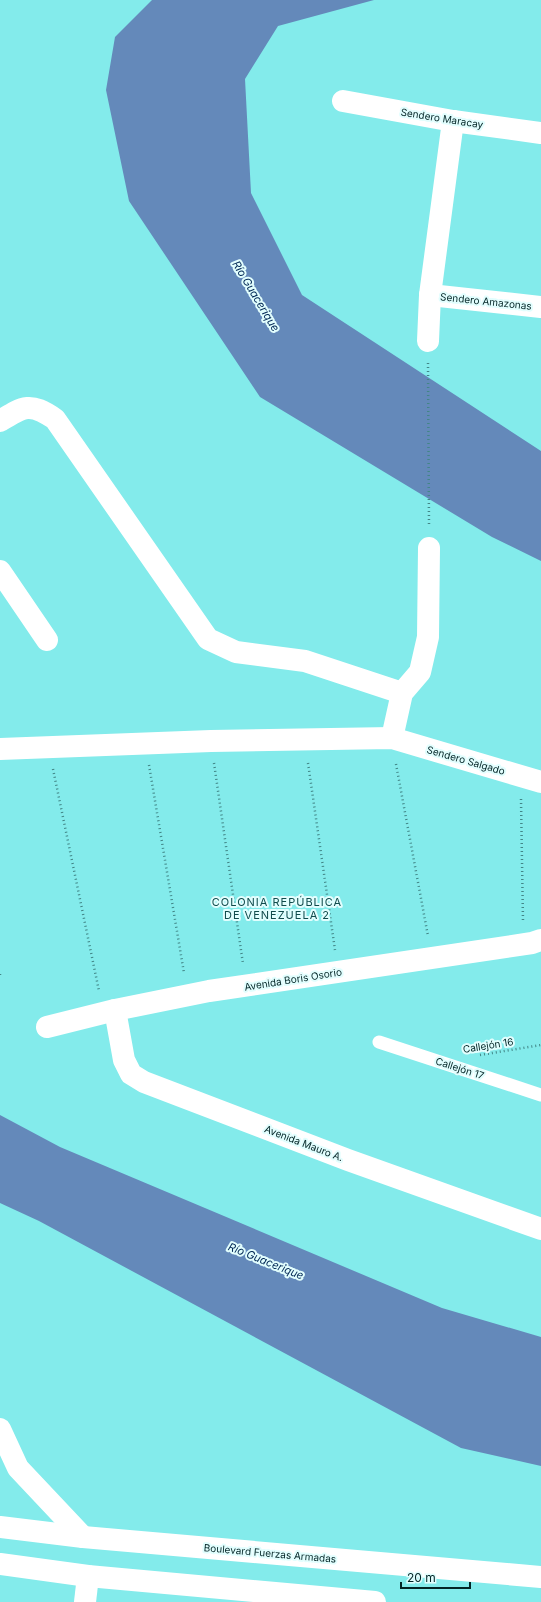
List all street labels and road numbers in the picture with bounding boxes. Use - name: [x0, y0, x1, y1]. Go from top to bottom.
- street label: Sendero Maracay: [400, 106, 485, 131]
- street label: Sendero Amazonas: [440, 290, 532, 312]
- street label: Sendero Salgado: [425, 743, 507, 777]
- street label: Avenida Boris Osorio: [243, 965, 343, 993]
- street label: Callejón 16: [462, 1035, 514, 1055]
- street label: Callejón 17: [434, 1054, 486, 1082]
- street label: Avenida Mauro A.: [263, 1123, 345, 1164]
- street label: Boulevard Fuerzas Armadas: [203, 1541, 337, 1565]

